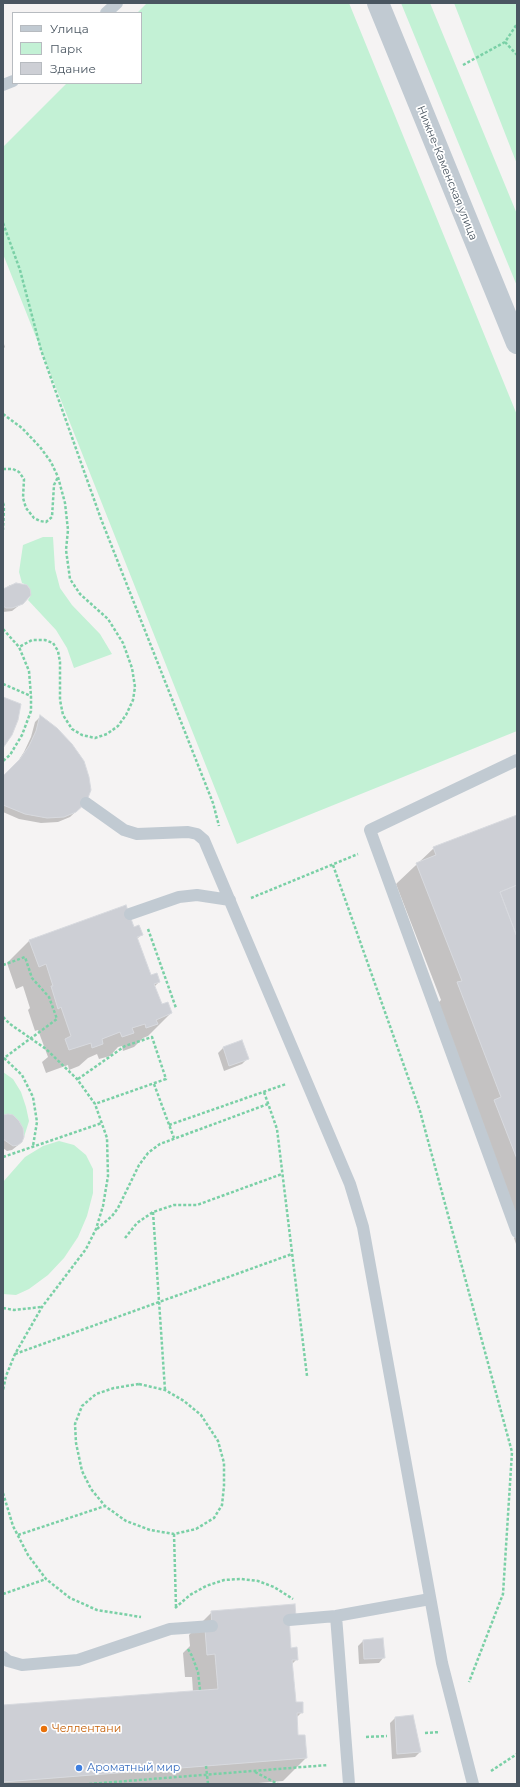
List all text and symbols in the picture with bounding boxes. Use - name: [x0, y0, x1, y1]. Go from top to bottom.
- legend: [12, 12, 142, 84]
- text: Улица: [50, 21, 89, 36]
- text: Парк: [50, 41, 82, 56]
- text: Здание: [50, 61, 96, 76]
- street label: Нижне-Каменская улица: [414, 104, 480, 242]
- place label: Челлентани: [52, 1722, 121, 1736]
- marker: Челлентани: [39, 1724, 49, 1734]
- place label: Ароматный мир: [87, 1761, 180, 1775]
- marker: Ароматный мир: [74, 1763, 84, 1773]

